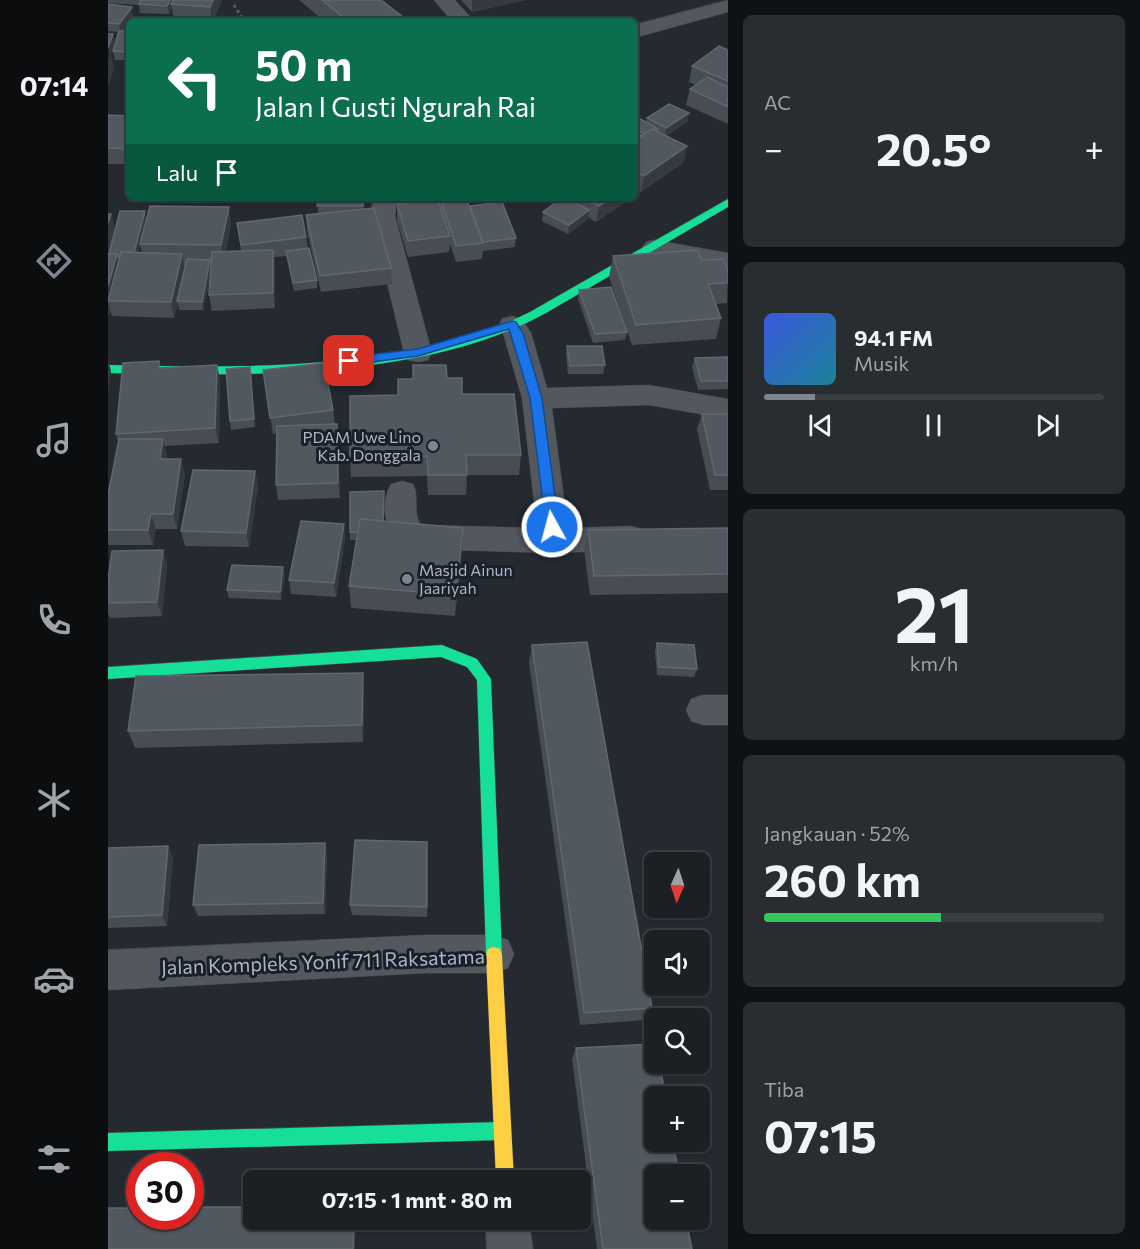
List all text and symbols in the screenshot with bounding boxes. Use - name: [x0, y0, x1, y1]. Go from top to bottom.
- text: 50 m: [255, 38, 352, 90]
- icon: left: [156, 42, 234, 120]
- text: 07:14: [20, 69, 88, 102]
- text: Jalan I Gusti Ngurah Rai: [255, 90, 536, 123]
- text: AC: [764, 90, 791, 114]
- text: 20.5°: [876, 120, 991, 175]
- text: −: [764, 127, 783, 168]
- text: +: [1085, 127, 1104, 168]
- icon: arrive: [210, 156, 243, 189]
- text: Lalu: [156, 159, 198, 186]
- icon: directions: [33, 240, 75, 282]
- text: 94.1 FM: [854, 324, 933, 351]
- pin: [323, 335, 374, 386]
- icon: arrive: [332, 344, 365, 377]
- text: Musik: [854, 351, 909, 375]
- icon: previous: [804, 409, 837, 442]
- icon: pause: [917, 409, 950, 442]
- icon: next: [1031, 409, 1064, 442]
- icon: music: [33, 419, 75, 461]
- place label: PDAM Uwe Lino Kab. Donggala: [303, 427, 421, 464]
- marker: PDAM Uwe Lino Kab. Donggala: [426, 439, 440, 453]
- position arrow: [520, 495, 584, 559]
- place label: Masjid Ainun Jaariyah: [419, 560, 513, 597]
- text: 21: [894, 564, 974, 659]
- marker: Masjid Ainun Jaariyah: [400, 572, 414, 586]
- icon: phone: [33, 599, 75, 641]
- text: km/h: [910, 651, 958, 675]
- icon: climate: [33, 779, 75, 821]
- text: Jangkauan · 52%: [764, 821, 910, 845]
- text: 260 km: [764, 851, 921, 906]
- north arrow: [644, 852, 710, 918]
- map controls: [644, 852, 710, 1230]
- button: sound: [644, 930, 710, 996]
- street label: Jalan Kompleks Yonif 711 Raksatama: [161, 943, 485, 979]
- icon: car: [33, 958, 75, 1000]
- button: search: [644, 1008, 710, 1074]
- text: Tiba: [764, 1077, 804, 1101]
- button: +: [644, 1086, 710, 1152]
- text: 07:15: [764, 1107, 877, 1162]
- icon: filters: [33, 1138, 75, 1180]
- speed limit sign: 30: [126, 1152, 204, 1230]
- button: −: [644, 1164, 710, 1230]
- text: 07:15 · 1 mnt · 80 m: [322, 1186, 512, 1213]

